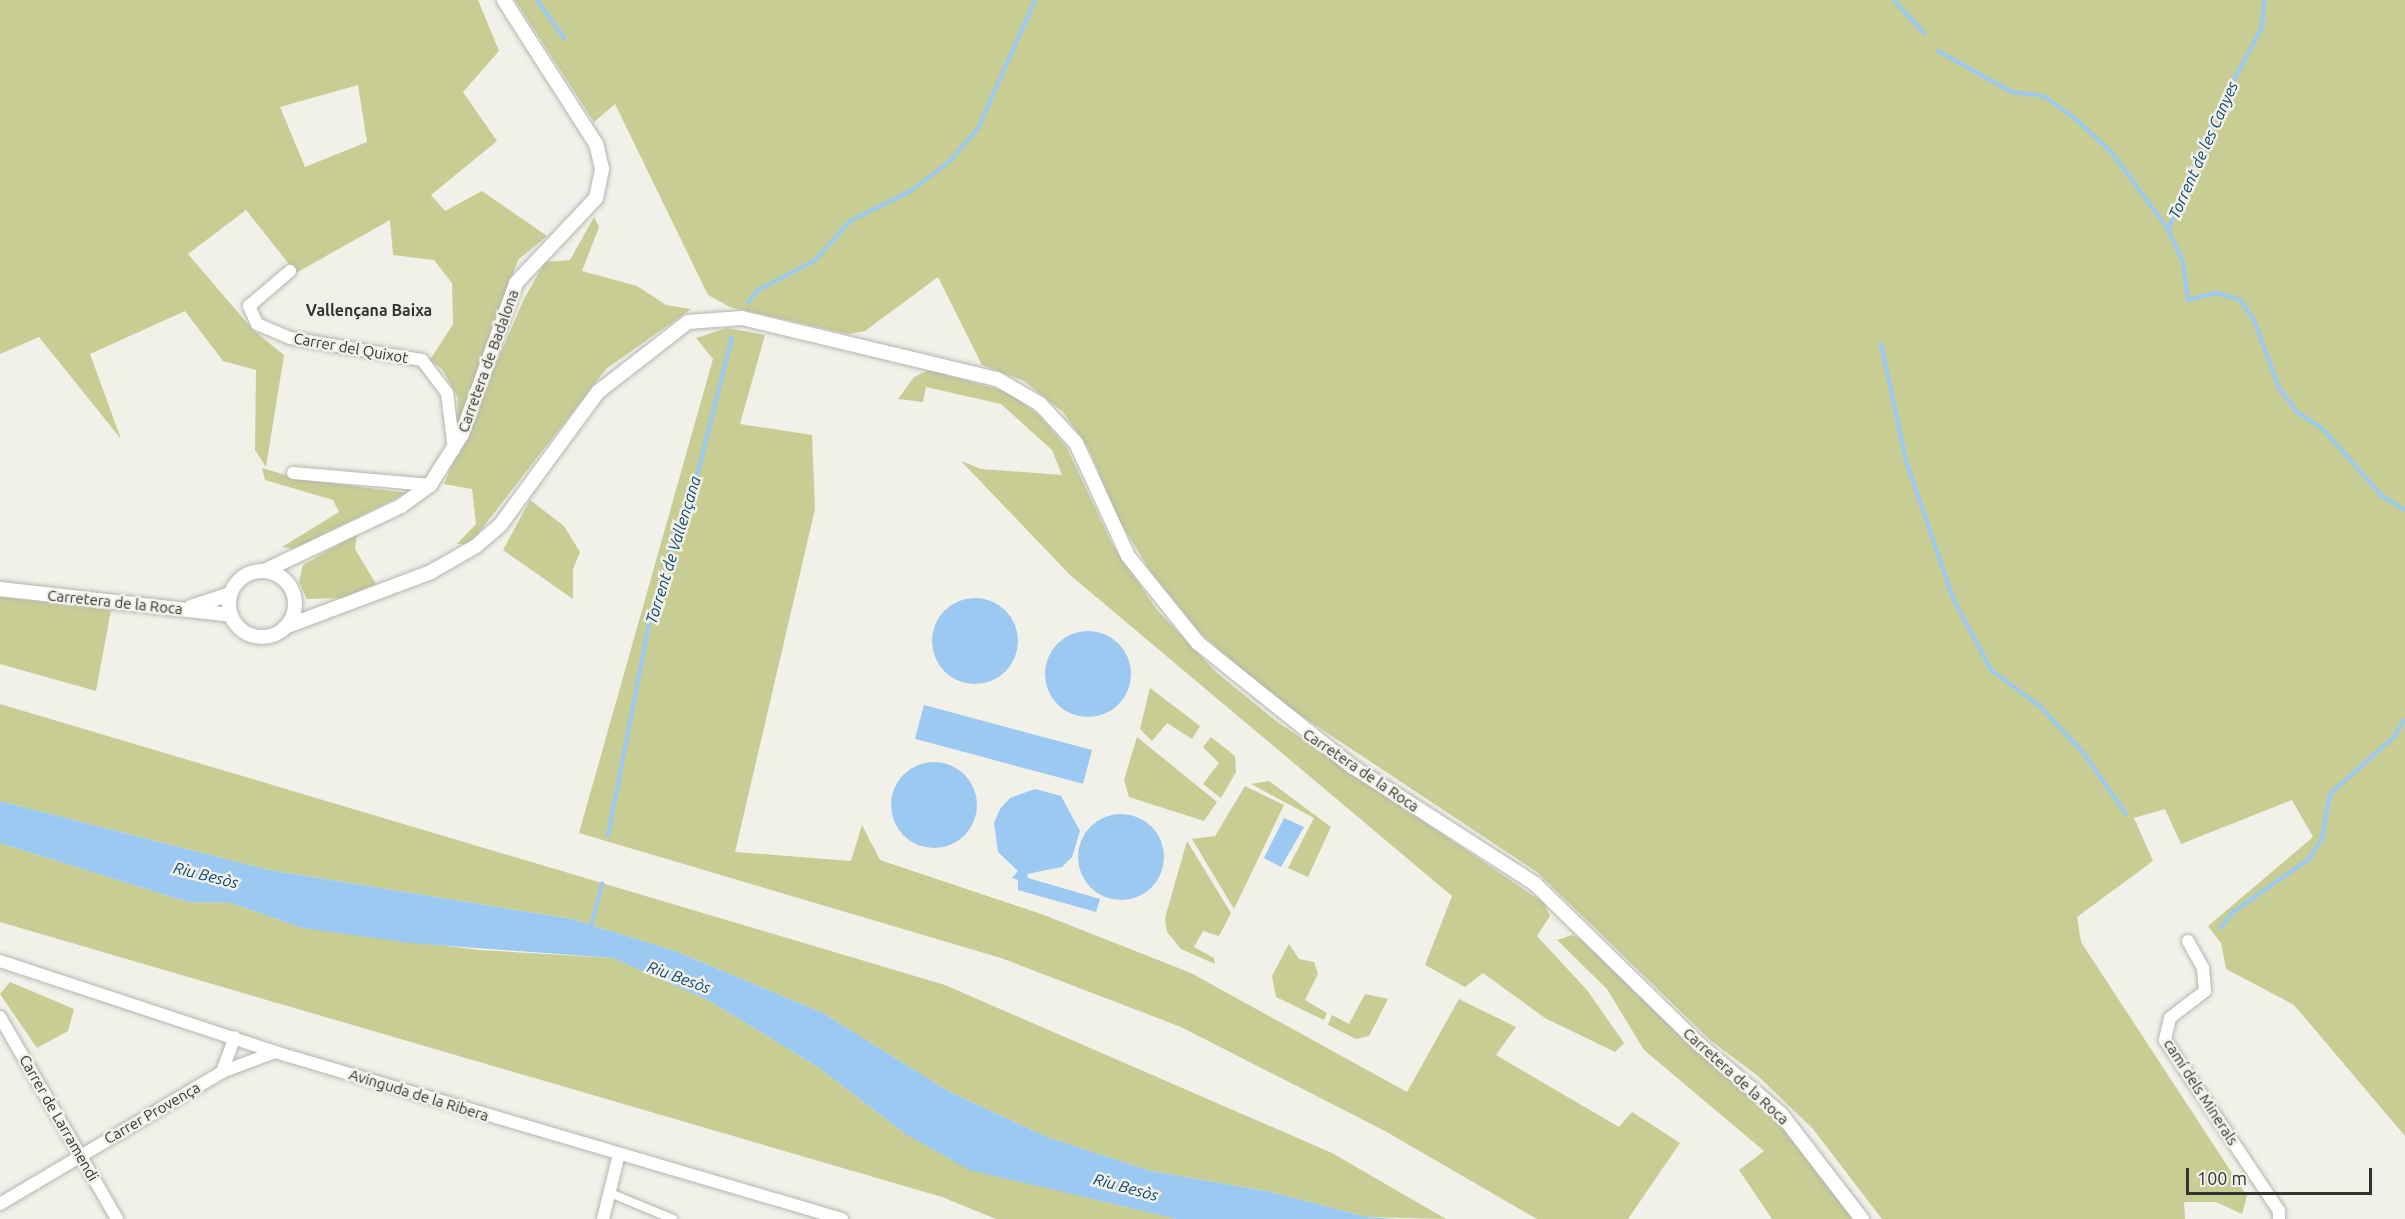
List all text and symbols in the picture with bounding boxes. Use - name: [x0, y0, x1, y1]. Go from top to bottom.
- water label: Torrent de les Canyes: [2164, 78, 2242, 222]
- street label: Carretera de Badalona: [454, 287, 522, 435]
- district label: Vallençana Baixa: [306, 300, 432, 320]
- street label: Carrer del Quixot: [292, 329, 410, 367]
- water label: Torrent de Vallençana: [641, 474, 705, 626]
- street label: Carretera de la Roca: [47, 586, 183, 618]
- street label: Carretera de la Roca: [1300, 725, 1422, 815]
- water label: Riu Besòs: [172, 858, 240, 892]
- water label: Riu Besòs: [645, 957, 713, 997]
- street label: Carretera de la Roca: [1680, 1024, 1792, 1128]
- street label: camí dels Minerals: [2160, 1036, 2242, 1148]
- street label: Carrer de Larramendi: [16, 1052, 102, 1184]
- street label: Avinguda de la Ribera: [347, 1065, 491, 1125]
- street label: Carrer Provença: [101, 1078, 203, 1148]
- scale bar: [2189, 1156, 2375, 1194]
- text: 100 m: [2197, 1168, 2247, 1188]
- water label: Riu Besòs: [1092, 1169, 1160, 1205]

